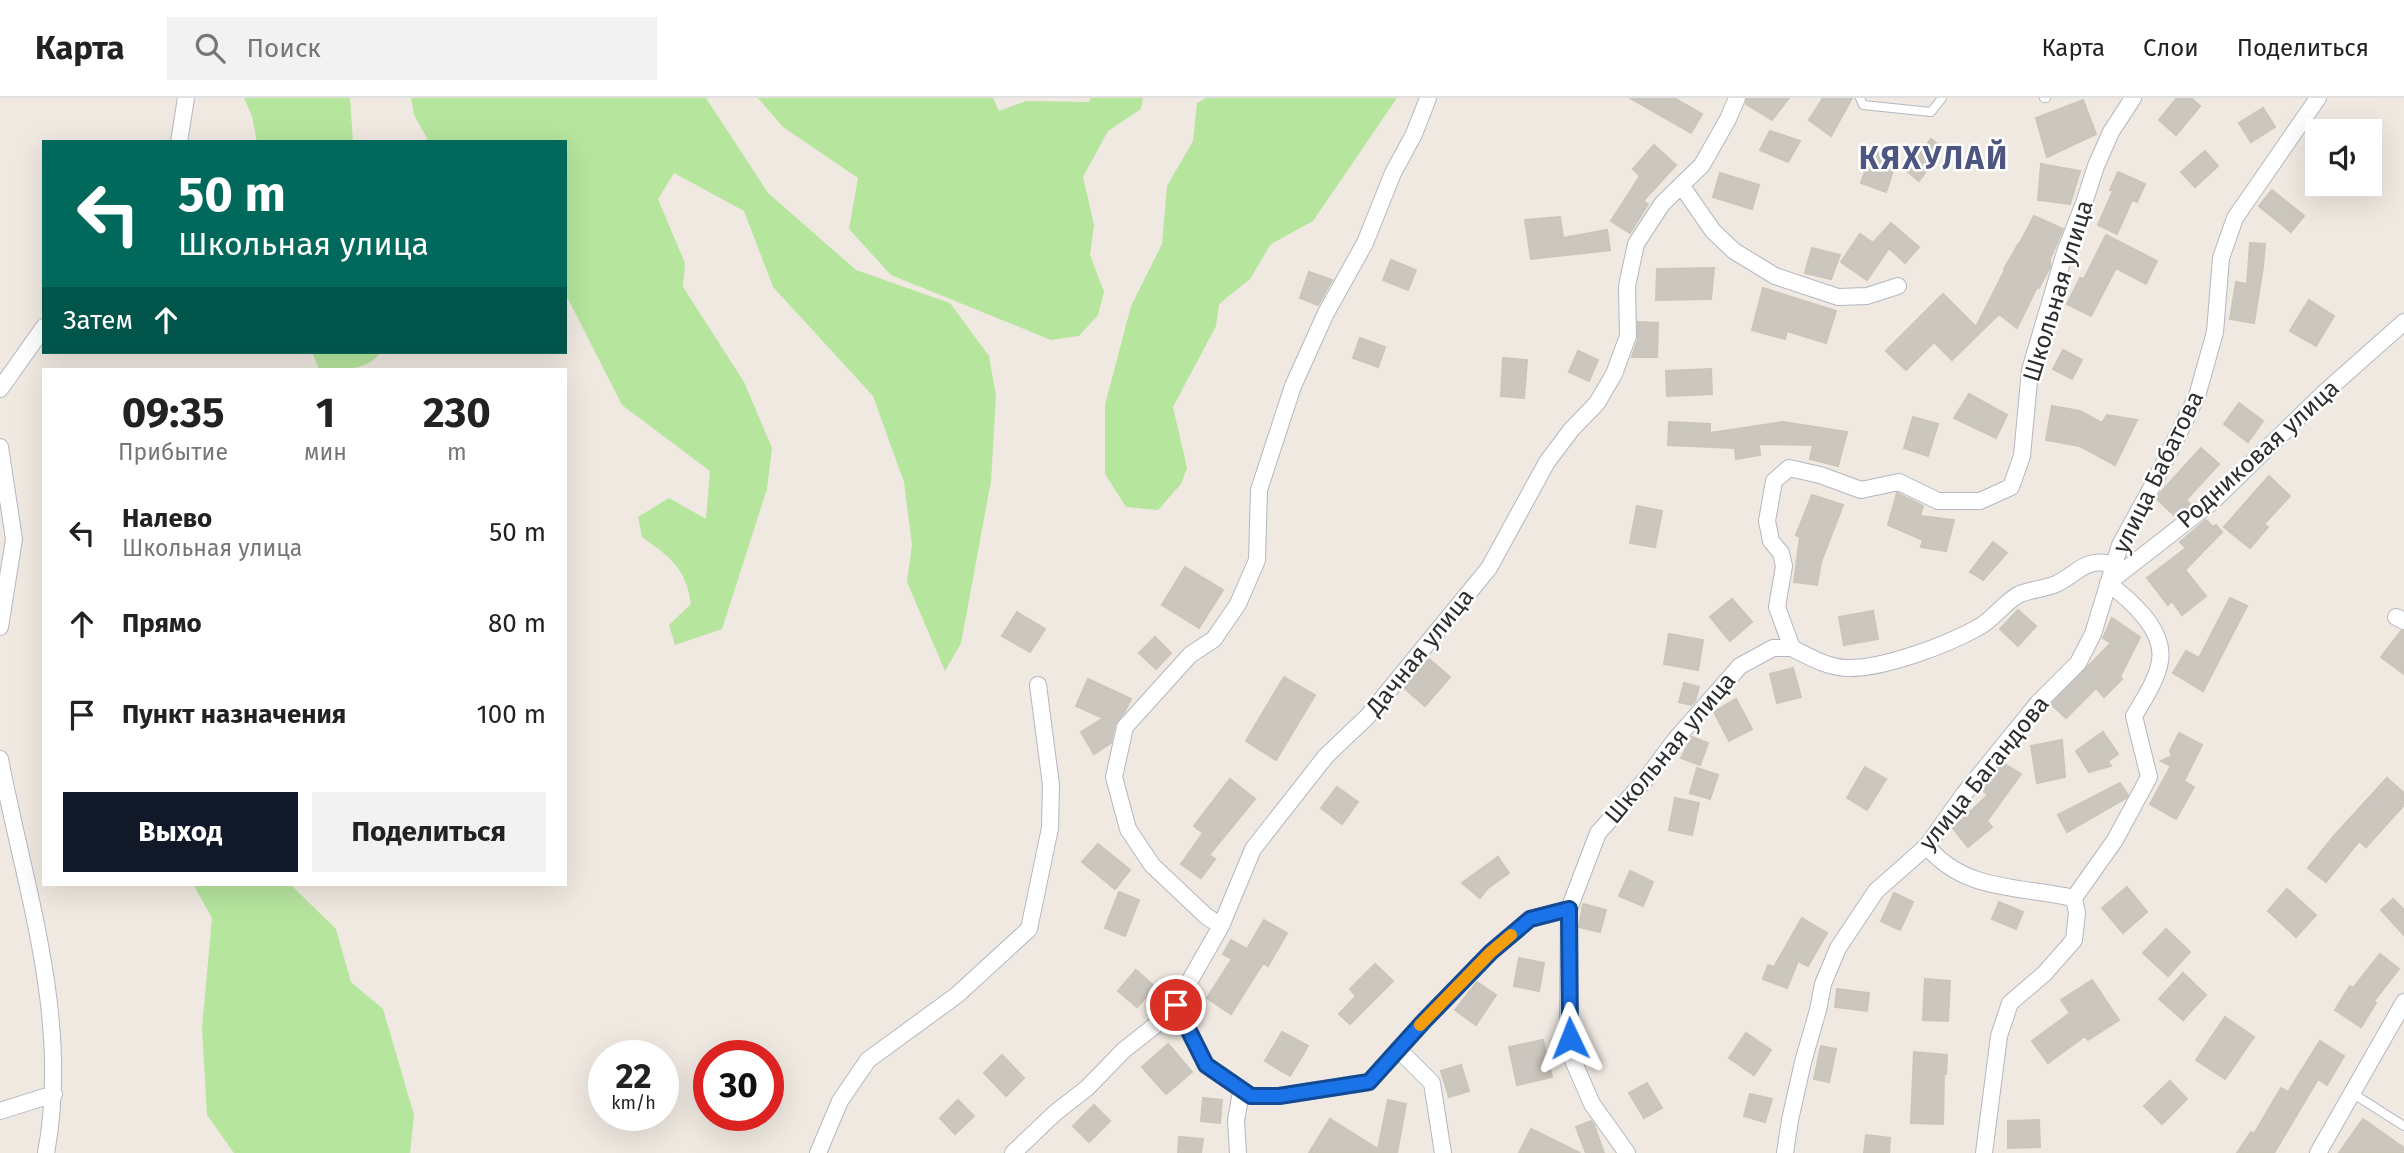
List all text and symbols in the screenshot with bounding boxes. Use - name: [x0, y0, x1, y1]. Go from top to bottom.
- search box: [167, 17, 657, 80]
- text: Карта: [35, 28, 125, 68]
- icon: search: [191, 29, 229, 67]
- text: Поиск: [247, 33, 321, 64]
- text: Карта: [2041, 34, 2105, 62]
- text: Слои: [2143, 34, 2199, 62]
- text: Поделиться: [2237, 34, 2369, 62]
- map controls: [2305, 119, 2382, 196]
- button: sound: [2305, 119, 2382, 196]
- district label: КЯХУЛАЙ: [1859, 139, 2009, 177]
- text: 50 m: [178, 165, 286, 224]
- icon: left: [63, 168, 154, 259]
- street label: Школьная улица: [2017, 197, 2099, 385]
- text: Школьная улица: [178, 225, 429, 263]
- icon: ahead: [147, 301, 185, 339]
- text: Затем: [63, 305, 133, 336]
- street label: Родниковая улица: [2171, 374, 2345, 534]
- street label: улица Бабатова: [2107, 386, 2209, 558]
- text: 09:35: [122, 388, 224, 438]
- text: 1: [316, 388, 335, 438]
- text: 230: [423, 388, 491, 438]
- text: Прибытие: [118, 438, 228, 466]
- text: мин: [304, 438, 347, 466]
- text: m: [447, 438, 467, 466]
- text: Налево: [122, 503, 212, 534]
- icon: left: [63, 514, 101, 552]
- text: 50 m: [489, 517, 546, 548]
- text: Школьная улица: [122, 534, 302, 562]
- street label: Дачная улица: [1360, 583, 1480, 722]
- icon: ahead: [63, 605, 101, 643]
- text: Прямо: [122, 608, 202, 639]
- text: 80 m: [488, 608, 546, 639]
- street label: Школьная улица: [1599, 667, 1741, 829]
- street label: улица Багандова: [1913, 690, 2055, 856]
- icon: arrive: [63, 696, 101, 734]
- text: Пункт назначения: [122, 699, 346, 730]
- text: 100 m: [477, 699, 546, 730]
- button: Выход: [63, 792, 298, 872]
- button: Поделиться: [312, 792, 546, 872]
- pin: [1146, 975, 1206, 1035]
- icon: arrive: [1157, 986, 1195, 1024]
- position arrow: [1533, 1001, 1607, 1075]
- speed limit sign: 30: [693, 1040, 784, 1131]
- text: 22: [615, 1055, 652, 1097]
- text: km/h: [611, 1092, 656, 1114]

